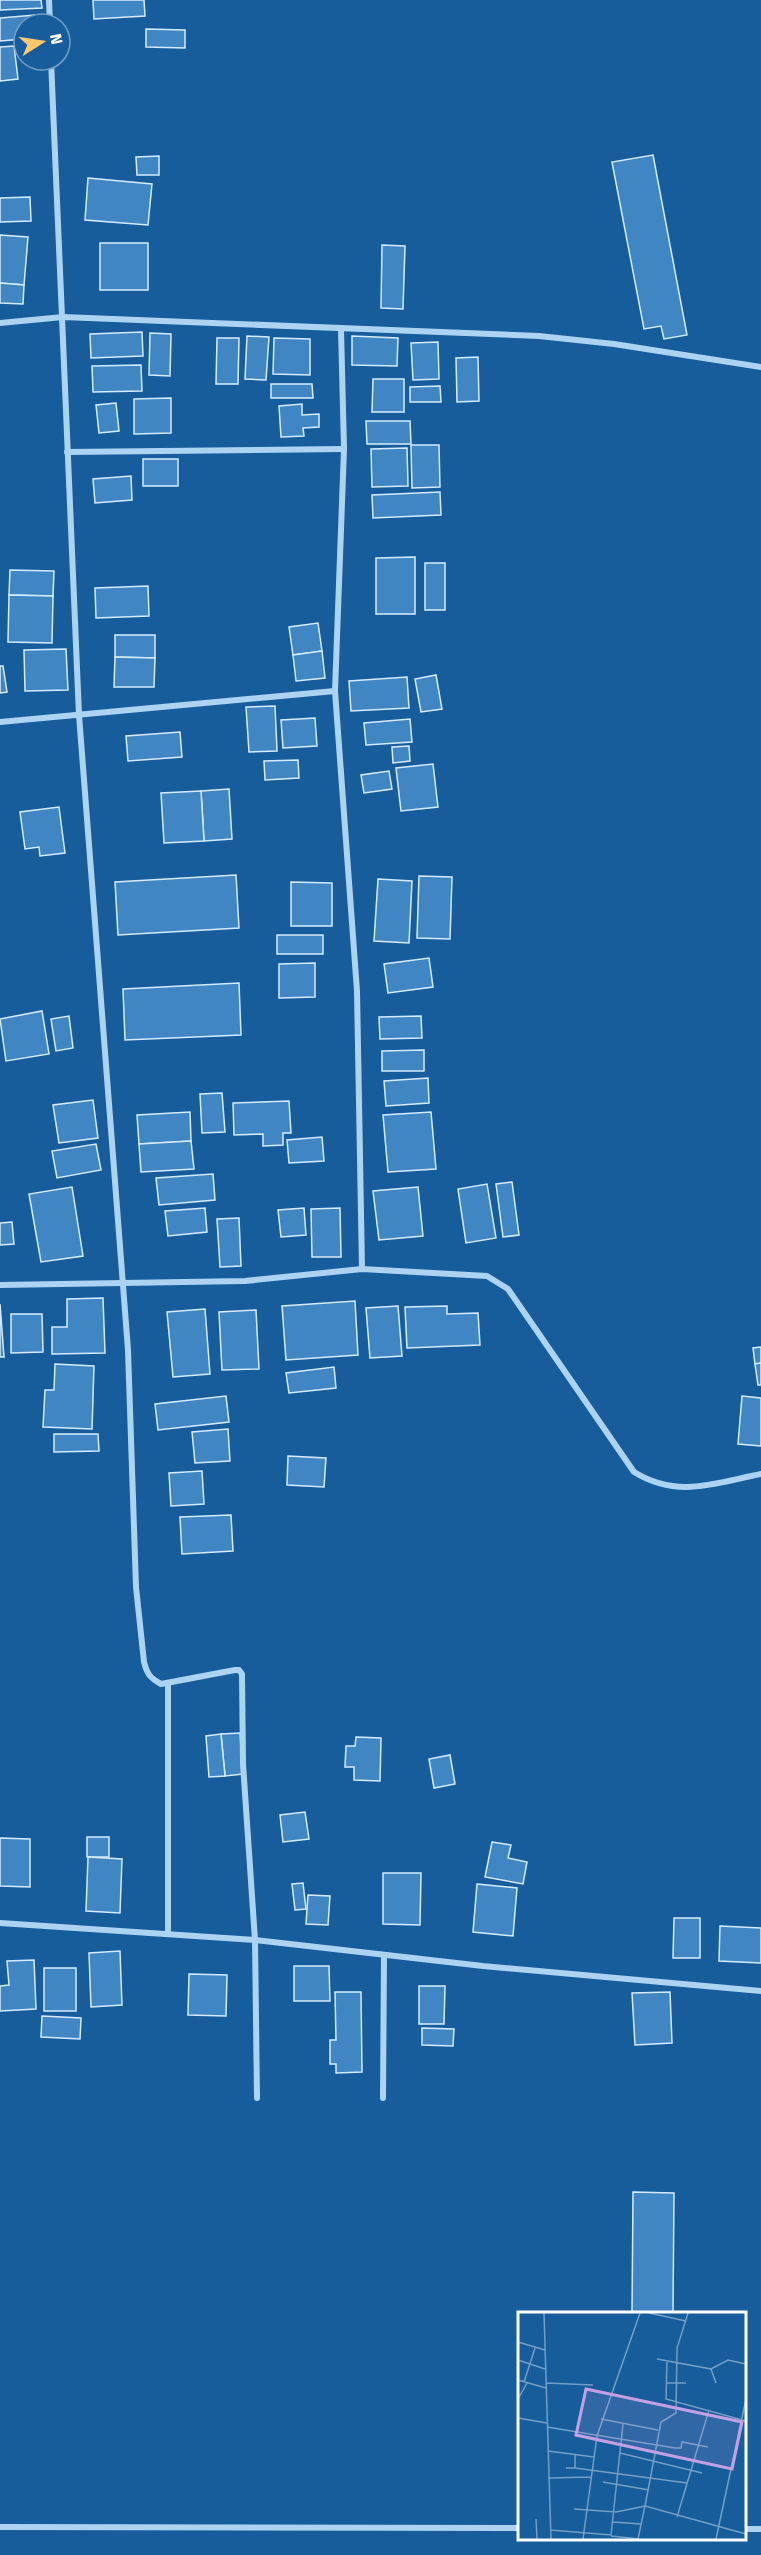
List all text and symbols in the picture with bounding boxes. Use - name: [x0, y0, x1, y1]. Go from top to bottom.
- north arrow: [12, 12, 72, 72]
- text: N: [46, 32, 67, 46]
- inset map: [518, 2312, 746, 2540]

